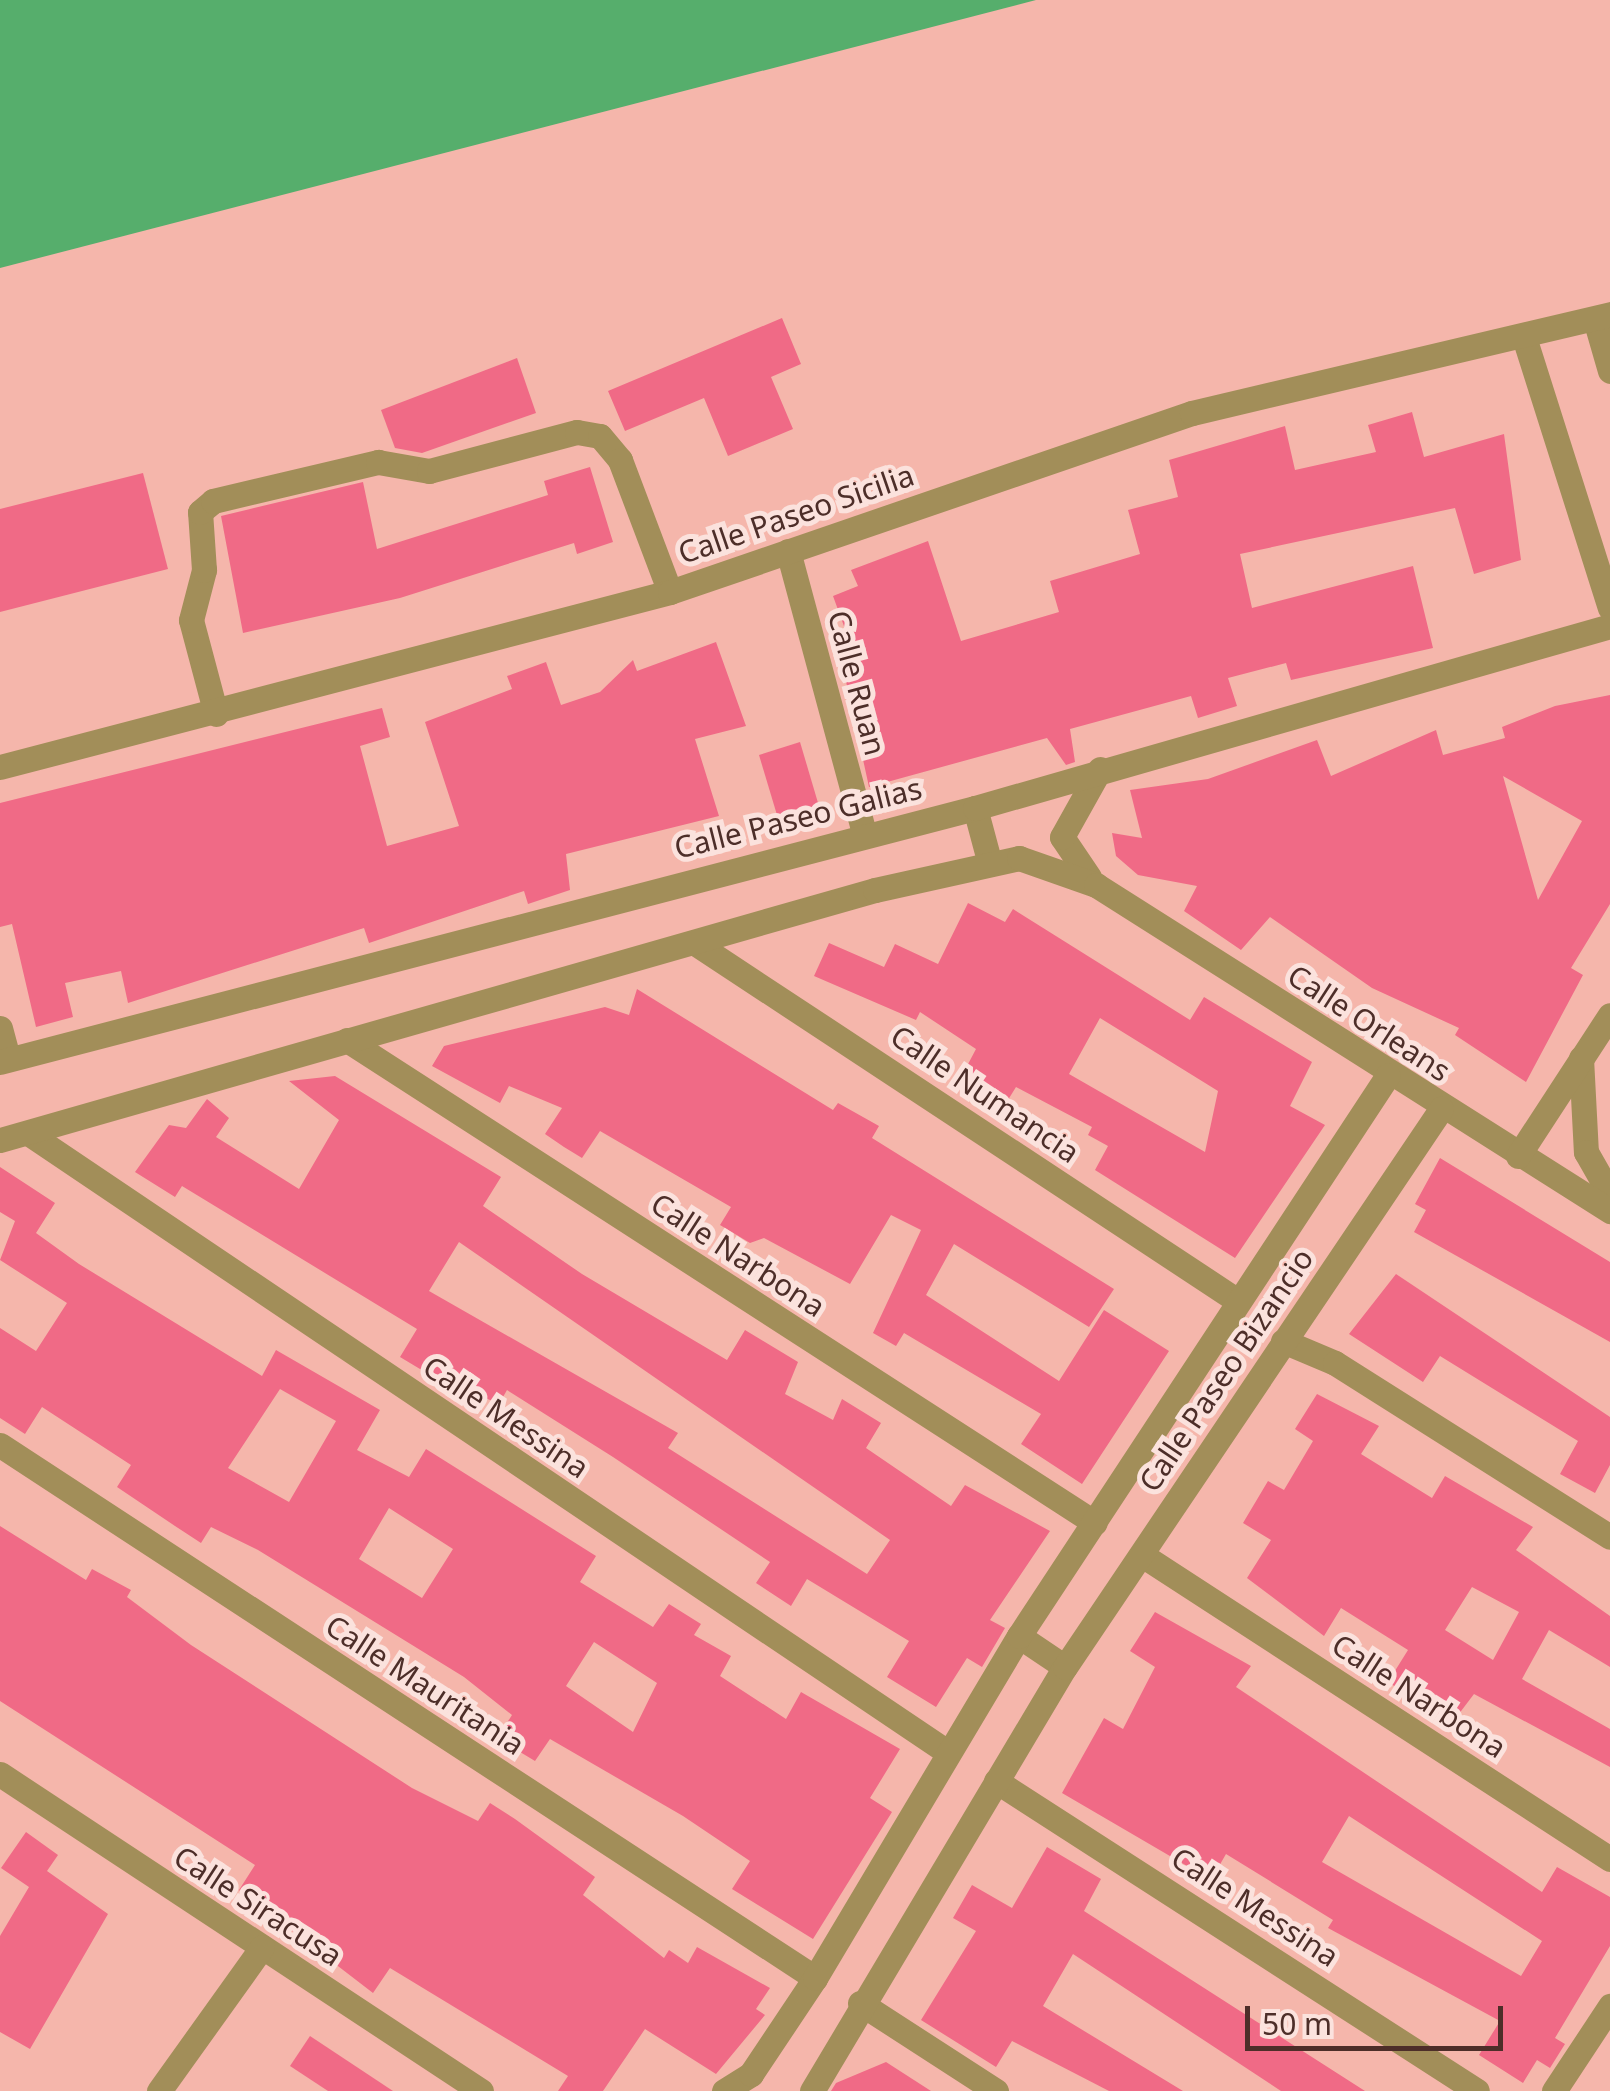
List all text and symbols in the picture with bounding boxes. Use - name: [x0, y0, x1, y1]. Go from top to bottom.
- street label: Calle Paseo Sicilia: [673, 457, 919, 571]
- street label: Calle Ruan: [820, 607, 894, 759]
- street label: Calle Paseo Galias: [671, 770, 925, 866]
- street label: Calle Orleans: [1281, 957, 1457, 1089]
- street label: Calle Numancia: [884, 1018, 1086, 1170]
- street label: Calle Narbona: [644, 1185, 832, 1325]
- street label: Calle Paseo Bizancio: [1131, 1242, 1321, 1498]
- street label: Calle Messina: [416, 1348, 596, 1486]
- street label: Calle Mauritania: [319, 1607, 531, 1763]
- street label: Calle Narbona: [1325, 1626, 1513, 1766]
- street label: Calle Siracusa: [167, 1838, 349, 1974]
- street label: Calle Messina: [1165, 1840, 1345, 1974]
- scale bar: [1250, 1986, 1508, 2048]
- text: 50 m: [1262, 2003, 1332, 2044]

